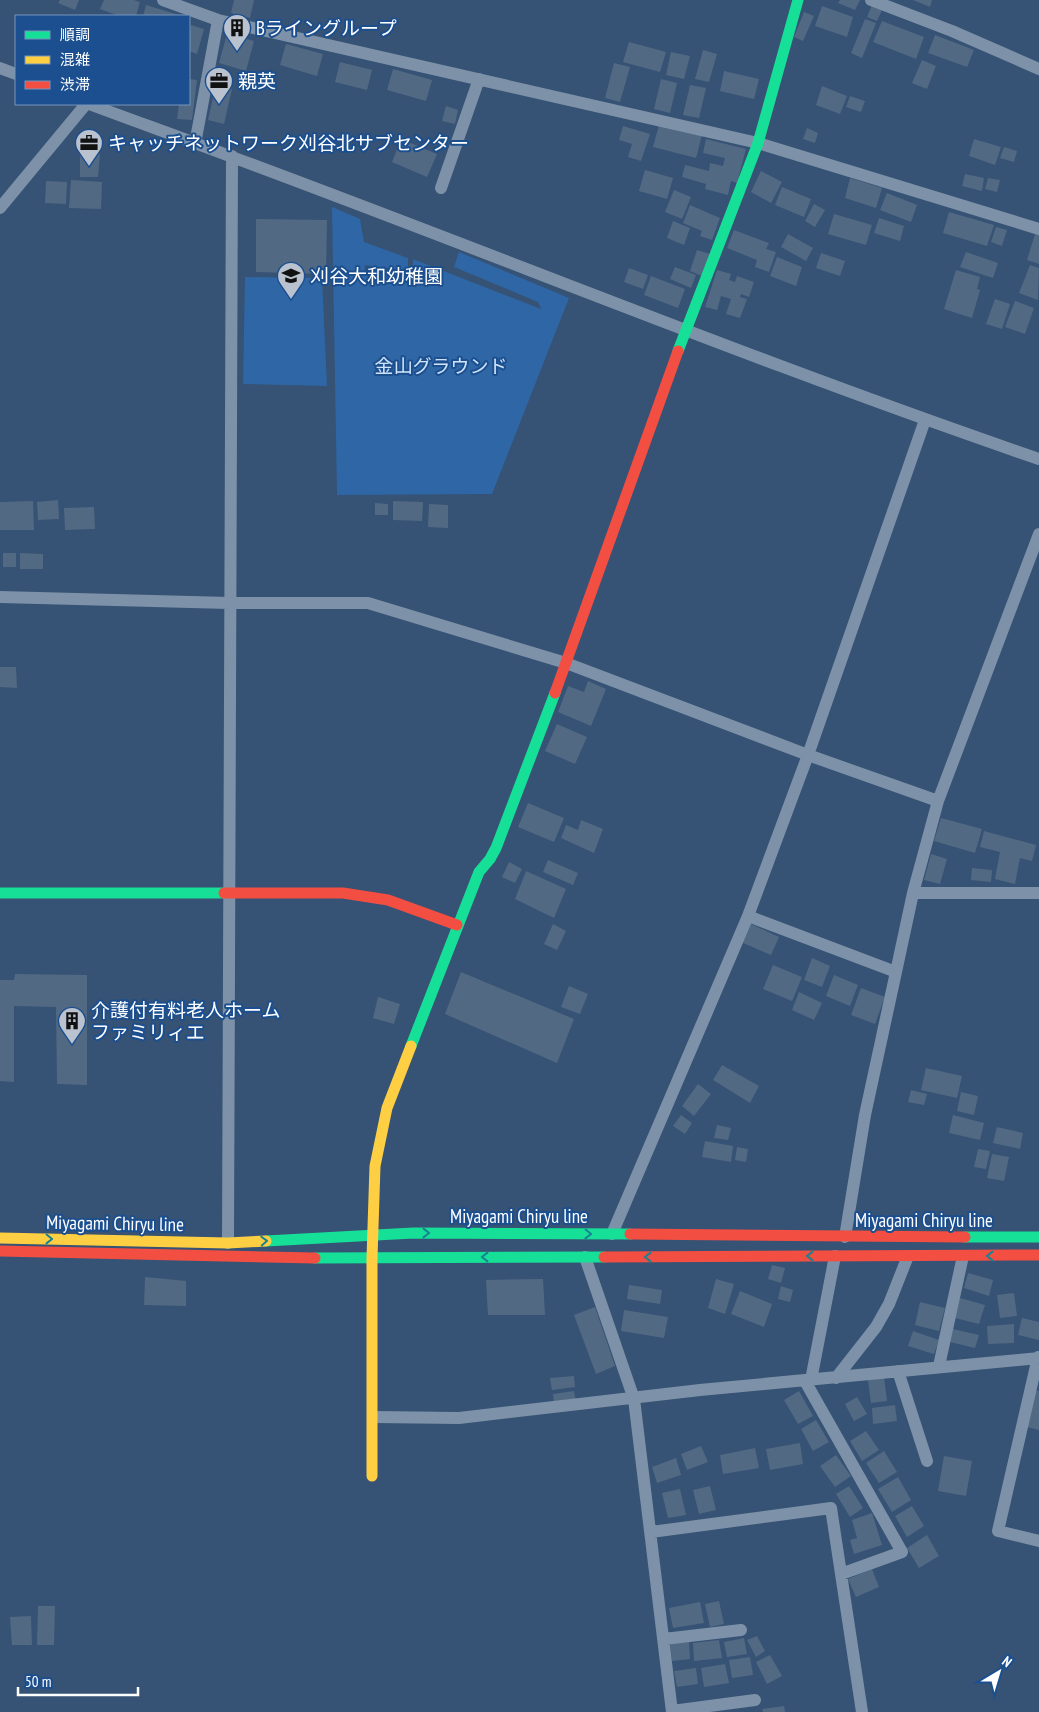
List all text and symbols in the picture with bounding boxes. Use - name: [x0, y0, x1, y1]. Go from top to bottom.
- building icon: Bライングループ: [222, 13, 252, 52]
- legend: [15, 15, 190, 105]
- place label: Bライングループ: [256, 16, 397, 40]
- text: 順調: [60, 25, 90, 44]
- text: 混雑: [60, 50, 90, 69]
- office icon: 親英: [204, 66, 234, 105]
- place label: 親英: [238, 69, 276, 93]
- text: 渋滞: [60, 75, 90, 94]
- office icon: キャッチネットワーク刈谷北サブセンター: [74, 128, 104, 167]
- place label: キャッチネットワーク刈谷北サブセンター: [108, 131, 469, 155]
- school or university icon: 刈谷大和幼稚園: [276, 261, 306, 300]
- place label: 刈谷大和幼稚園: [310, 264, 443, 288]
- park label: 金山グラウンド: [374, 354, 508, 378]
- place label: 介護付有料老人ホーム ファミリィエ: [91, 998, 280, 1044]
- building icon: 介護付有料老人ホーム ファミリィエ: [57, 1006, 87, 1045]
- street label: Miyagami Chiryu line: [450, 1204, 588, 1228]
- street label: Miyagami Chiryu line: [855, 1208, 993, 1232]
- street label: Miyagami Chiryu line: [46, 1210, 184, 1236]
- one-way arrow: [422, 1228, 430, 1238]
- one-way arrow: [585, 1229, 593, 1239]
- one-way arrow: [45, 1234, 53, 1244]
- one-way arrow: [260, 1236, 268, 1247]
- one-way arrow: [806, 1251, 814, 1261]
- one-way arrow: [986, 1251, 994, 1261]
- one-way arrow: [481, 1252, 489, 1262]
- one-way arrow: [644, 1252, 652, 1262]
- north arrow: [974, 1647, 1024, 1697]
- text: N: [998, 1652, 1016, 1671]
- scale bar: [18, 1664, 138, 1696]
- text: 50 m: [25, 1672, 51, 1691]

